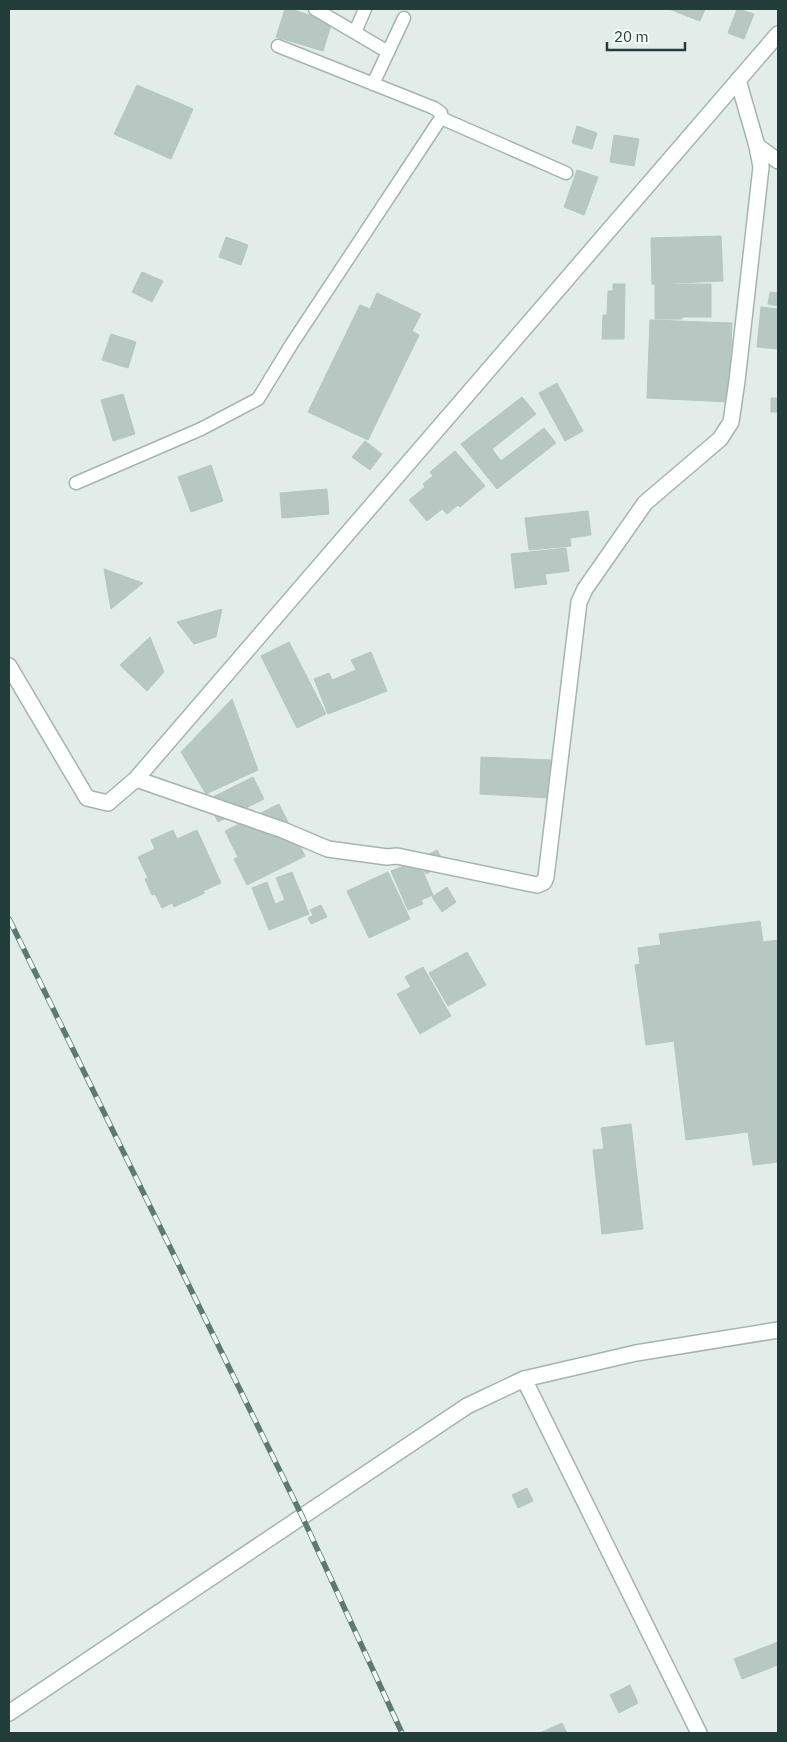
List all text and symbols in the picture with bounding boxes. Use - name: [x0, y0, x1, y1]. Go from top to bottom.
- scale bar: [607, 20, 684, 52]
- text: 20 m: [614, 27, 649, 46]

